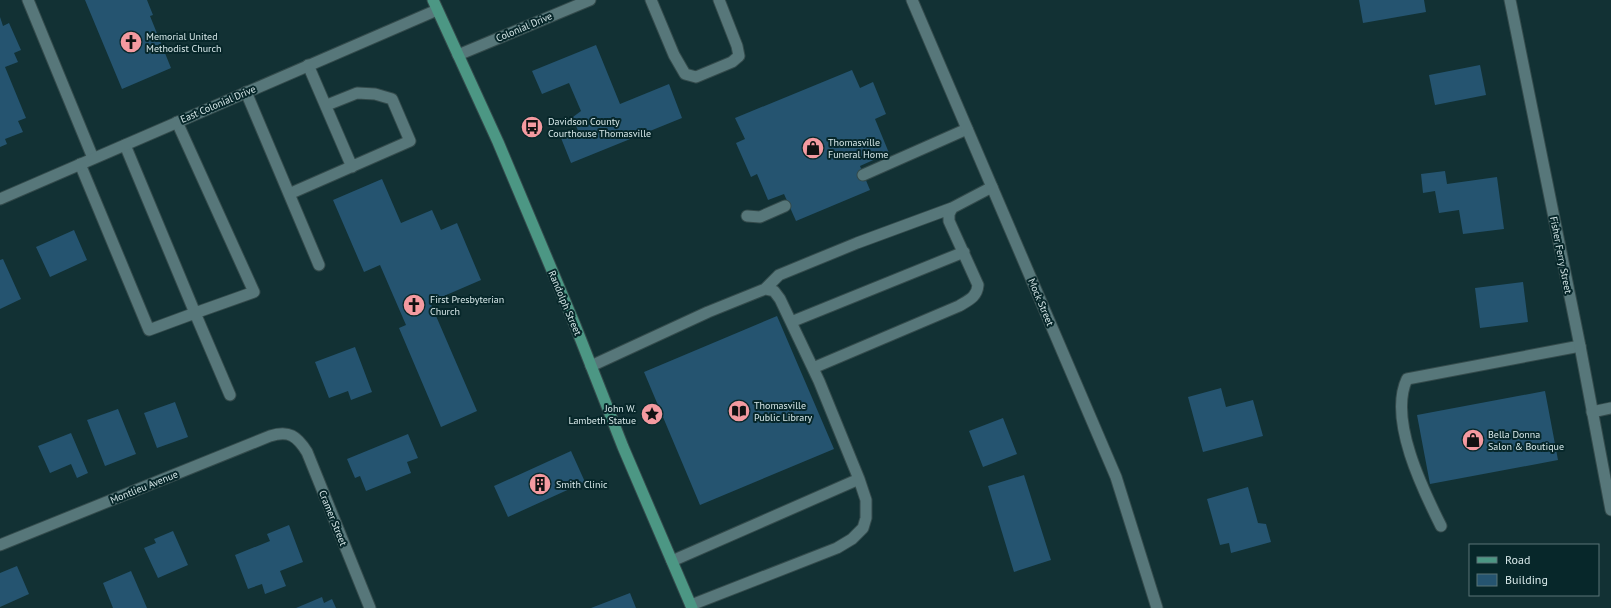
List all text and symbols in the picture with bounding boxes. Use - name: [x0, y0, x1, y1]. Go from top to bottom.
- street label: Colonial Drive: [494, 9, 554, 45]
- church icon: Memorial United Methodist Church: [118, 29, 144, 55]
- place label: Memorial United Methodist Church: [146, 30, 222, 55]
- street label: East Colonial Drive: [178, 82, 258, 126]
- bus stop icon: Davidson County Courthouse Thomasville: [519, 114, 545, 140]
- place label: Davidson County Courthouse Thomasville: [548, 115, 651, 140]
- shop icon: Thomasville Funeral Home: [800, 135, 826, 161]
- place label: Thomasville Funeral Home: [828, 136, 888, 161]
- street label: Fisher Ferry Street: [1547, 215, 1575, 295]
- street label: Randolph Street: [546, 269, 585, 338]
- street label: Mock Street: [1025, 276, 1057, 328]
- church icon: First Presbyterian Church: [401, 292, 427, 318]
- place label: First Presbyterian Church: [430, 293, 504, 318]
- library icon: Thomasville Public Library: [726, 398, 752, 424]
- place label: Thomasville Public Library: [754, 399, 813, 424]
- place icon: John W. Lambeth Statue: [639, 401, 665, 427]
- place label: John W. Lambeth Statue: [568, 402, 636, 427]
- shop icon: Bella Donna Salon & Boutique: [1460, 427, 1486, 453]
- place label: Bella Donna Salon & Boutique: [1488, 428, 1564, 453]
- street label: Montlieu Avenue: [108, 468, 180, 506]
- building icon: Smith Clinic: [527, 471, 553, 497]
- place label: Smith Clinic: [556, 478, 608, 491]
- street label: Cramer Street: [316, 488, 350, 548]
- legend: [1469, 544, 1599, 596]
- text: Road: [1505, 552, 1530, 567]
- text: Building: [1505, 572, 1548, 587]

